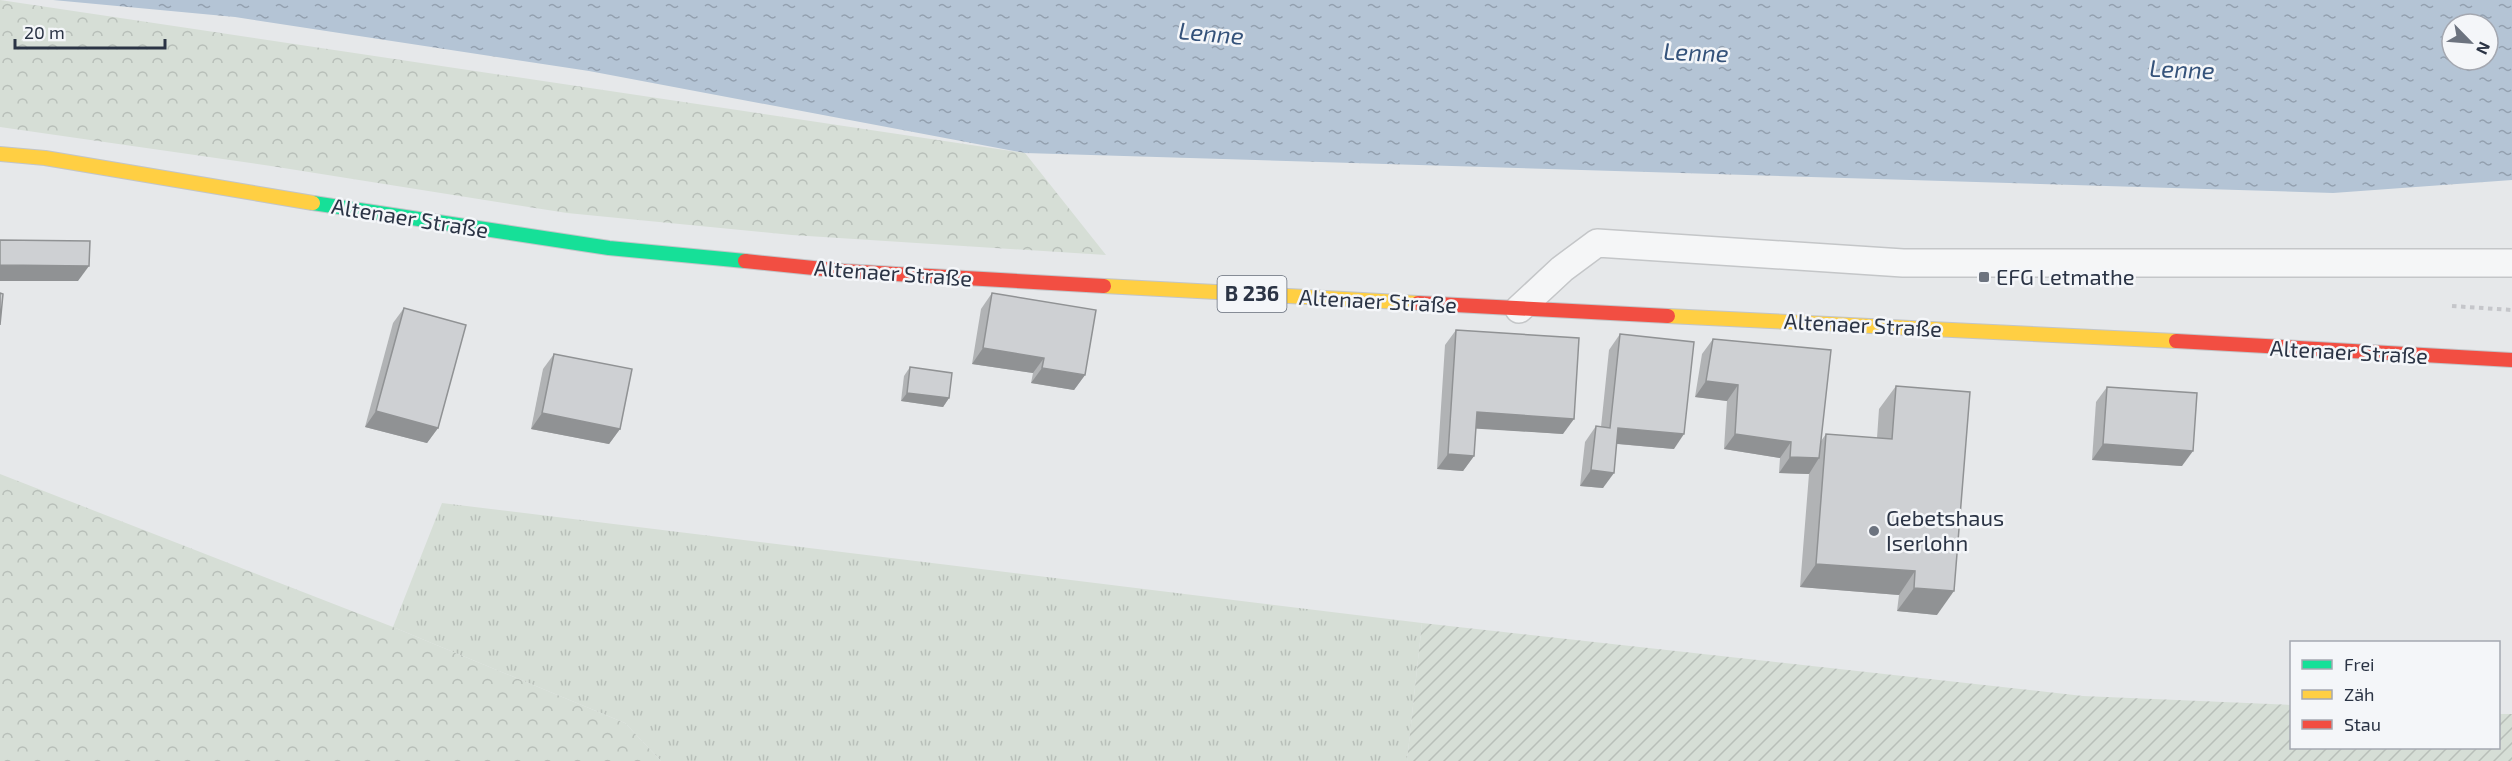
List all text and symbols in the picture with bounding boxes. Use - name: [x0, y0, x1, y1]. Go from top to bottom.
- scale bar: [15, 12, 165, 50]
- north arrow: [2440, 12, 2500, 72]
- water label: Lenne: [1177, 15, 1245, 50]
- text: 20 m: [24, 21, 65, 43]
- water label: Lenne: [1663, 36, 1729, 67]
- text: N: [2473, 39, 2495, 58]
- water label: Lenne: [2149, 53, 2215, 84]
- street label: Altenaer Straße: [330, 192, 490, 242]
- street label: Altenaer Straße: [813, 254, 973, 290]
- place label: EFG Letmathe: [1996, 263, 2135, 289]
- marker: EFG Letmathe: [1977, 270, 1991, 284]
- road number: B 236: [1218, 276, 1286, 312]
- street label: Altenaer Straße: [1298, 283, 1458, 317]
- street label: Altenaer Straße: [1783, 307, 1943, 341]
- street label: Altenaer Straße: [2269, 334, 2429, 368]
- place label: Gebetshaus Iserlohn: [1886, 504, 2004, 555]
- marker: Gebetshaus Iserlohn: [1867, 524, 1881, 538]
- legend: [2290, 641, 2500, 749]
- text: Frei: [2344, 653, 2375, 675]
- text: Zäh: [2344, 683, 2375, 705]
- text: Stau: [2344, 713, 2381, 735]

